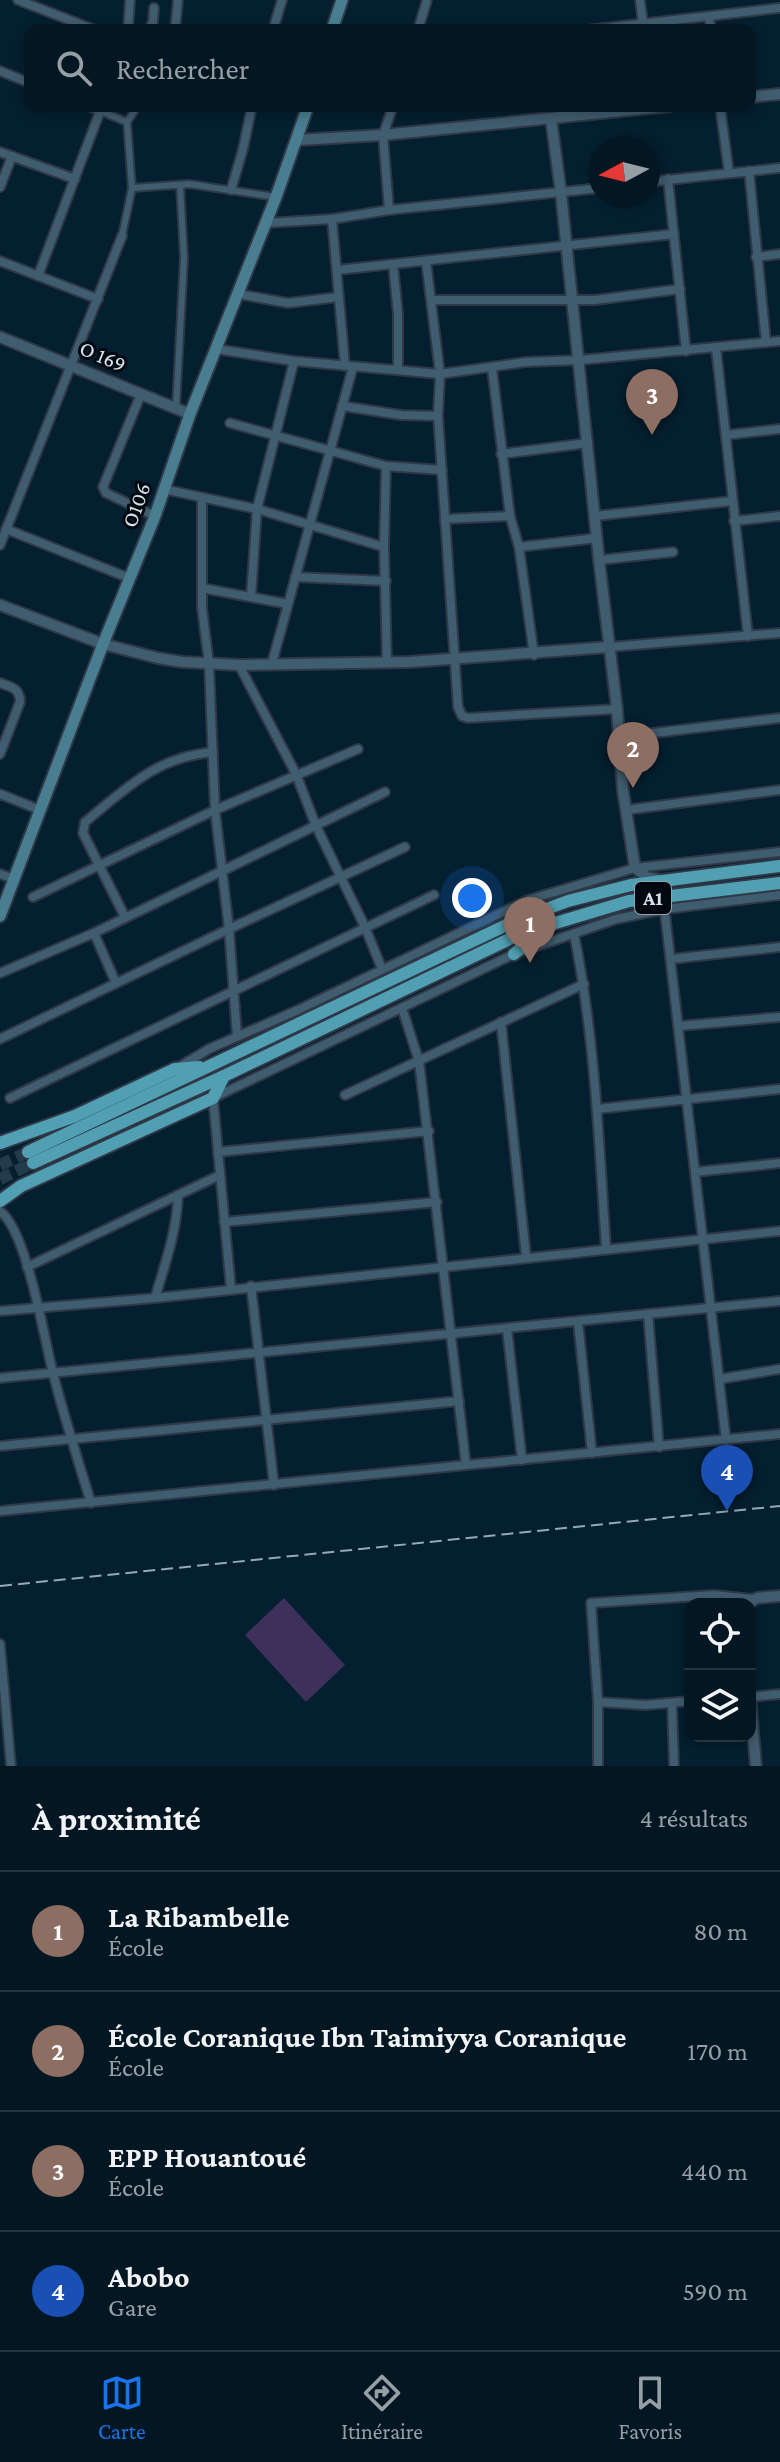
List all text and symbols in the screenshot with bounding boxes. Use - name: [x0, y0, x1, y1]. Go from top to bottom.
- search box: [24, 24, 756, 112]
- icon: search: [52, 46, 96, 90]
- text: Rechercher: [116, 52, 249, 85]
- north arrow: [588, 136, 660, 208]
- street label: O 169: [76, 335, 130, 377]
- pin: 3: [626, 369, 678, 435]
- street label: O106: [116, 479, 156, 531]
- pin: 2: [607, 722, 659, 788]
- your location: [452, 878, 492, 918]
- road number: A1: [635, 882, 671, 914]
- pin: 1: [504, 897, 556, 963]
- pin: 4: [701, 1445, 753, 1511]
- map controls: [684, 1598, 756, 1742]
- button: locate: [684, 1598, 756, 1670]
- button: layers: [684, 1670, 756, 1742]
- text: À proximité: [32, 1800, 201, 1837]
- text: 4 résultats: [640, 1804, 748, 1833]
- text: La Ribambelle: [108, 1900, 290, 1933]
- text: 1: [53, 1917, 63, 1946]
- text: 80 m: [694, 1917, 748, 1946]
- text: École: [108, 1933, 164, 1962]
- text: École Coranique Ibn Taimiyya Coranique: [108, 2020, 627, 2053]
- text: 2: [51, 2037, 65, 2066]
- text: 170 m: [687, 2037, 748, 2066]
- text: École: [108, 2053, 164, 2082]
- text: EPP Houantoué: [108, 2140, 306, 2173]
- text: 3: [52, 2157, 64, 2186]
- text: 440 m: [681, 2157, 748, 2186]
- text: École: [108, 2173, 164, 2202]
- text: Abobo: [108, 2260, 190, 2293]
- text: 4: [51, 2277, 65, 2306]
- text: 590 m: [682, 2277, 748, 2306]
- text: Gare: [108, 2293, 157, 2322]
- tab: Carte: [98, 2371, 146, 2444]
- tab: Itinéraire: [341, 2371, 423, 2444]
- tab: Favoris: [619, 2371, 682, 2444]

